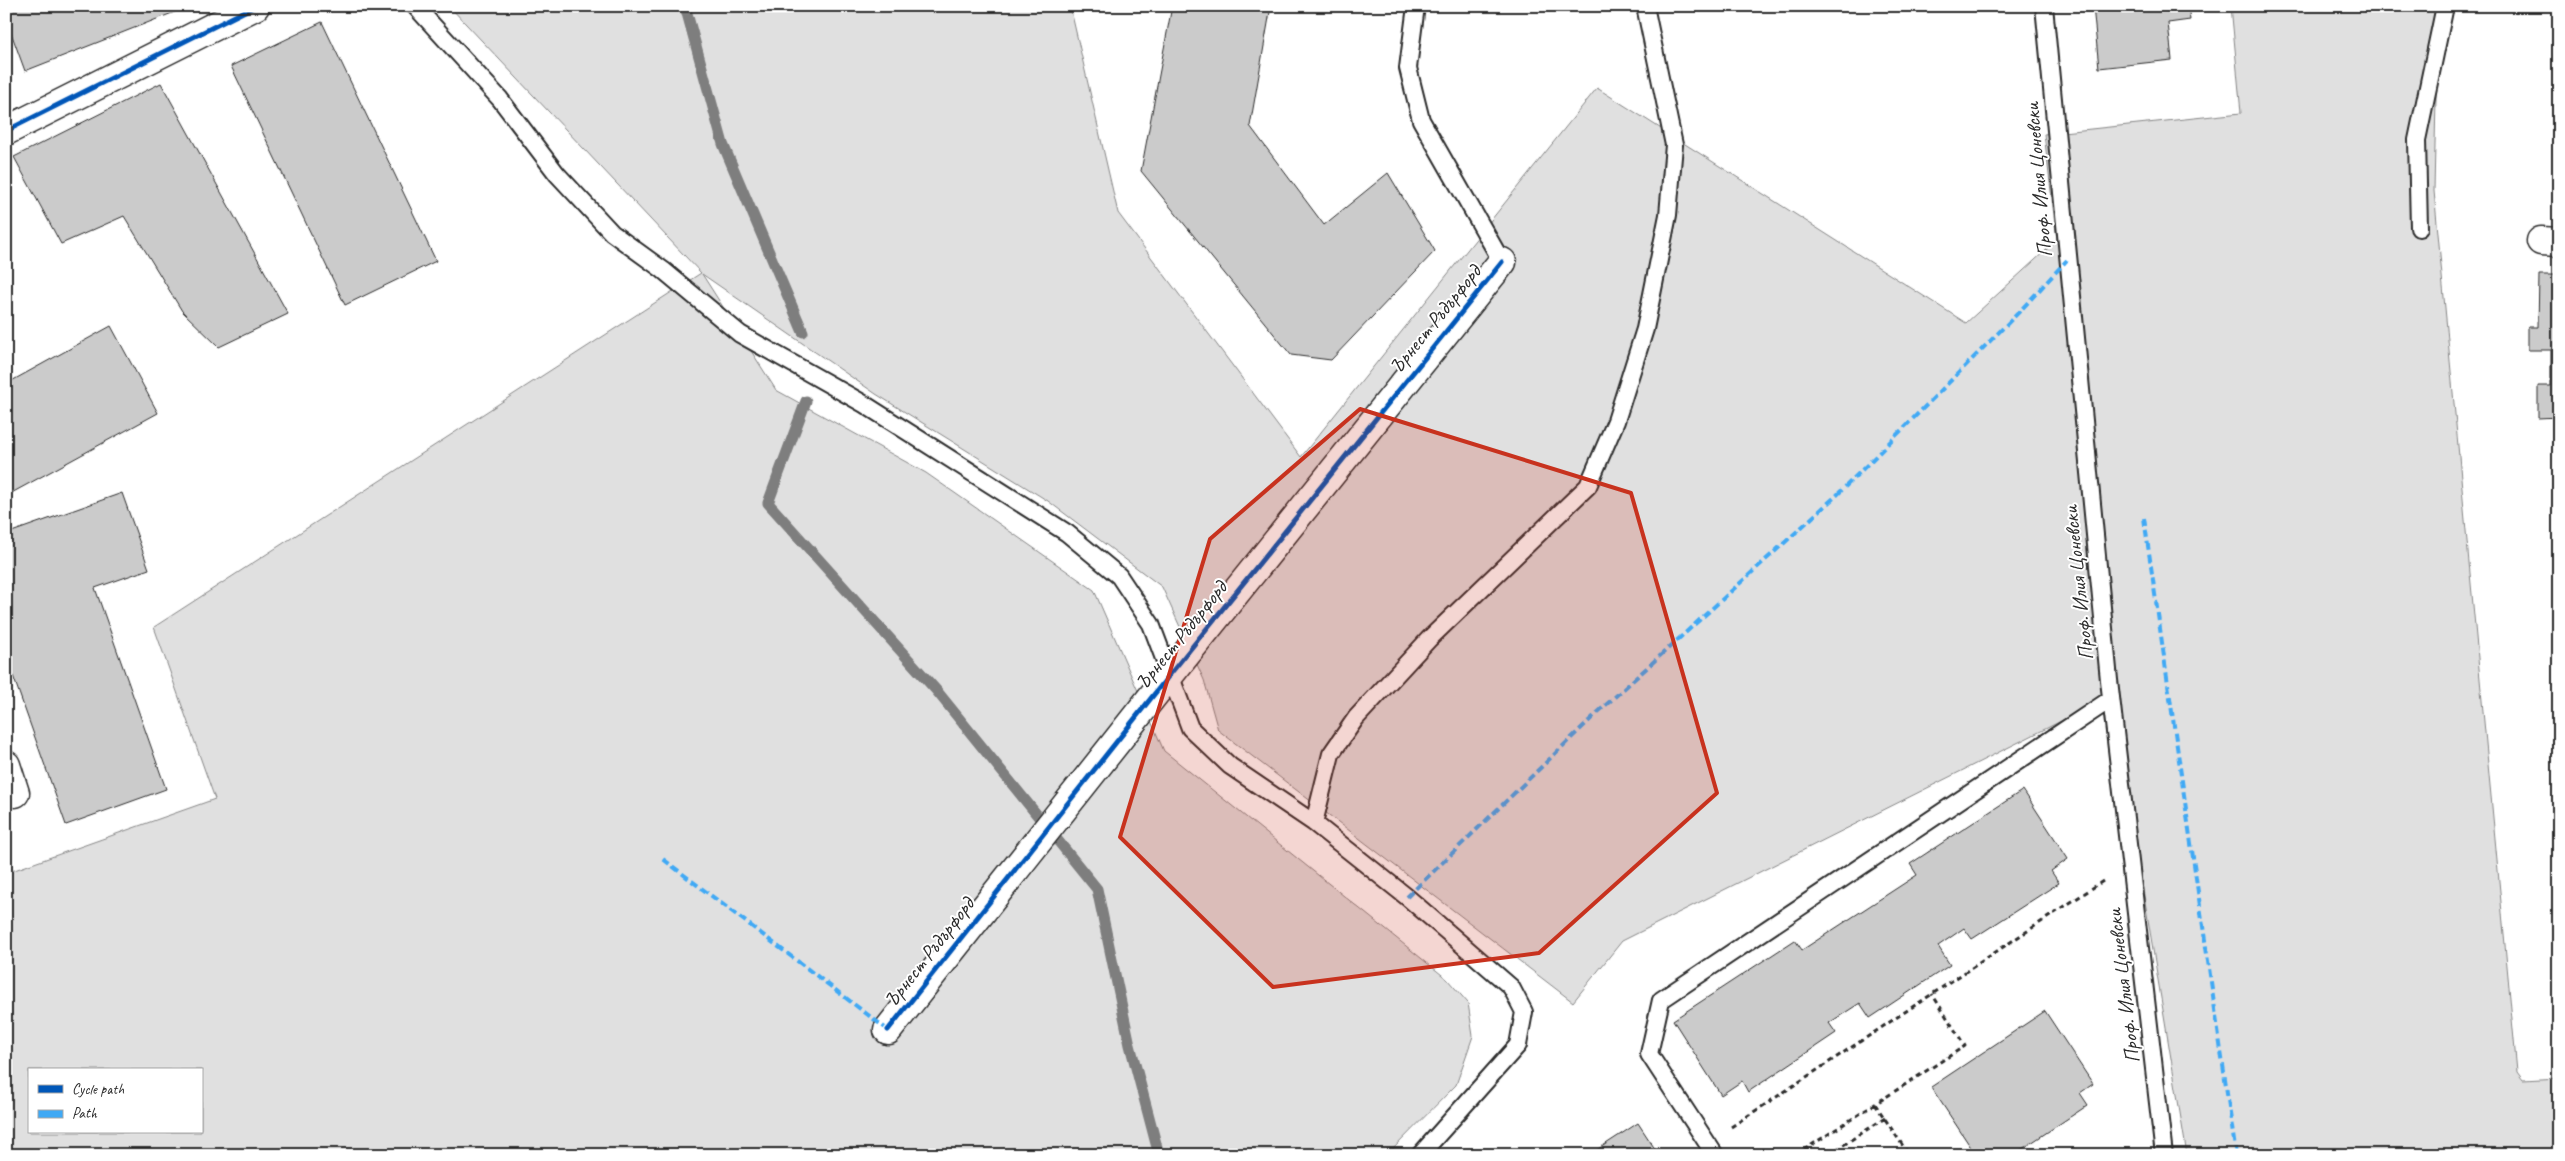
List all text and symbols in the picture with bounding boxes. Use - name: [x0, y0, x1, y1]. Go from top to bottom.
- street label: Проф. Илия Цоневски: [2018, 100, 2058, 259]
- street label: Ърнест Ръдърфорд: [1383, 258, 1488, 378]
- street label: Проф. Илия Цоневски: [2057, 503, 2099, 662]
- street label: Ърнест Ръдърфорд: [1129, 574, 1234, 694]
- street label: Ърнест Ръдърфорд: [878, 890, 981, 1012]
- street label: Проф. Илия Цоневски: [2100, 906, 2145, 1065]
- legend: [28, 1068, 202, 1134]
- text: Cycle path: [72, 1080, 124, 1099]
- text: Path: [72, 1104, 98, 1123]

